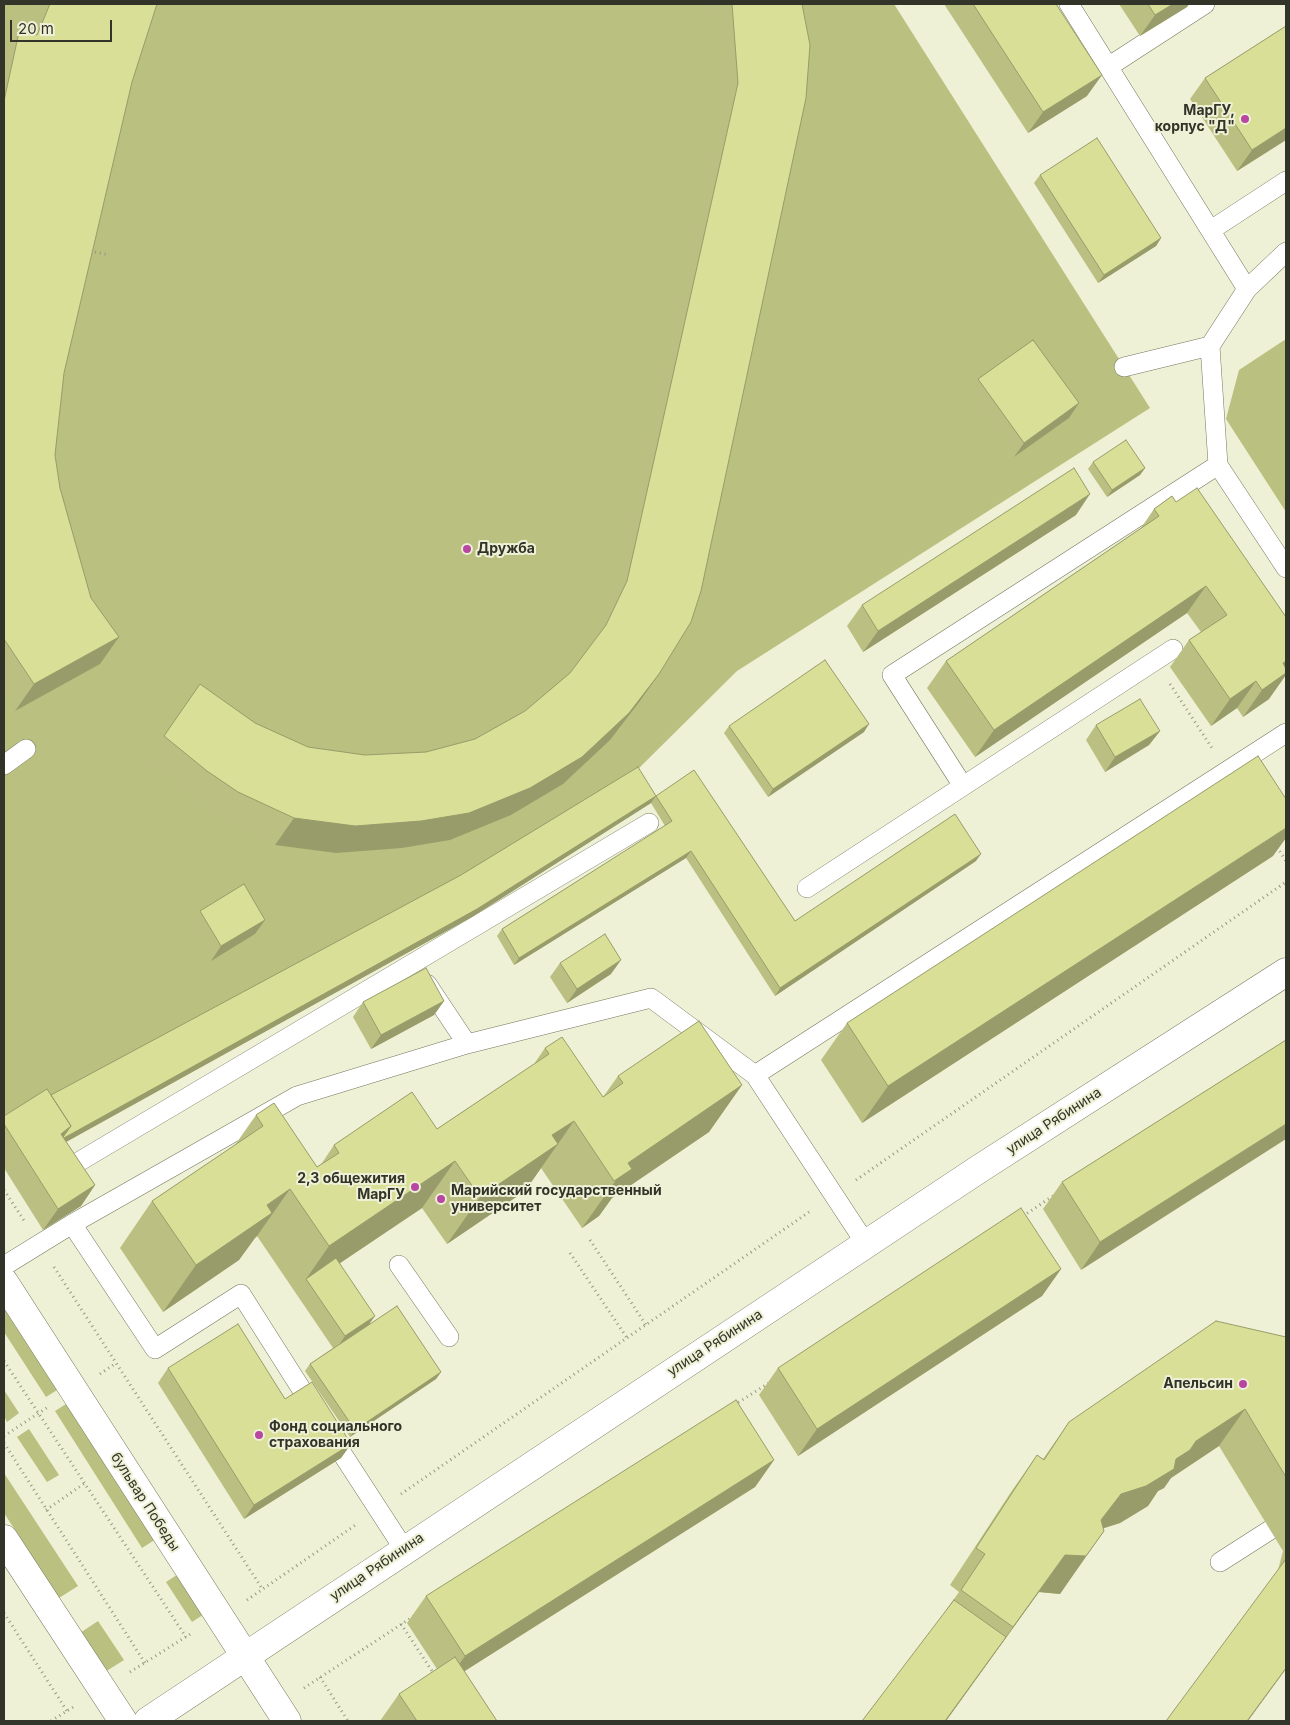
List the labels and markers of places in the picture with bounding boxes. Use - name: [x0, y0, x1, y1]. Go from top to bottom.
- place label: МарГУ, корпус "Д": [1155, 103, 1235, 136]
- marker: МарГУ, корпус "Д": [1239, 113, 1251, 125]
- place label: Дружба: [477, 541, 535, 557]
- marker: Дружба: [461, 543, 473, 555]
- place label: 2,3 общежития МарГУ: [297, 1171, 405, 1204]
- marker: 2,3 общежития МарГУ: [409, 1181, 421, 1193]
- place label: Марийский государственный университет: [451, 1183, 662, 1216]
- marker: Марийский государственный университет: [435, 1193, 447, 1205]
- place label: Апельсин: [1163, 1376, 1233, 1392]
- marker: Апельсин: [1237, 1378, 1249, 1390]
- place label: Фонд социального страхования: [269, 1419, 402, 1451]
- marker: Фонд социального страхования: [253, 1429, 265, 1441]

